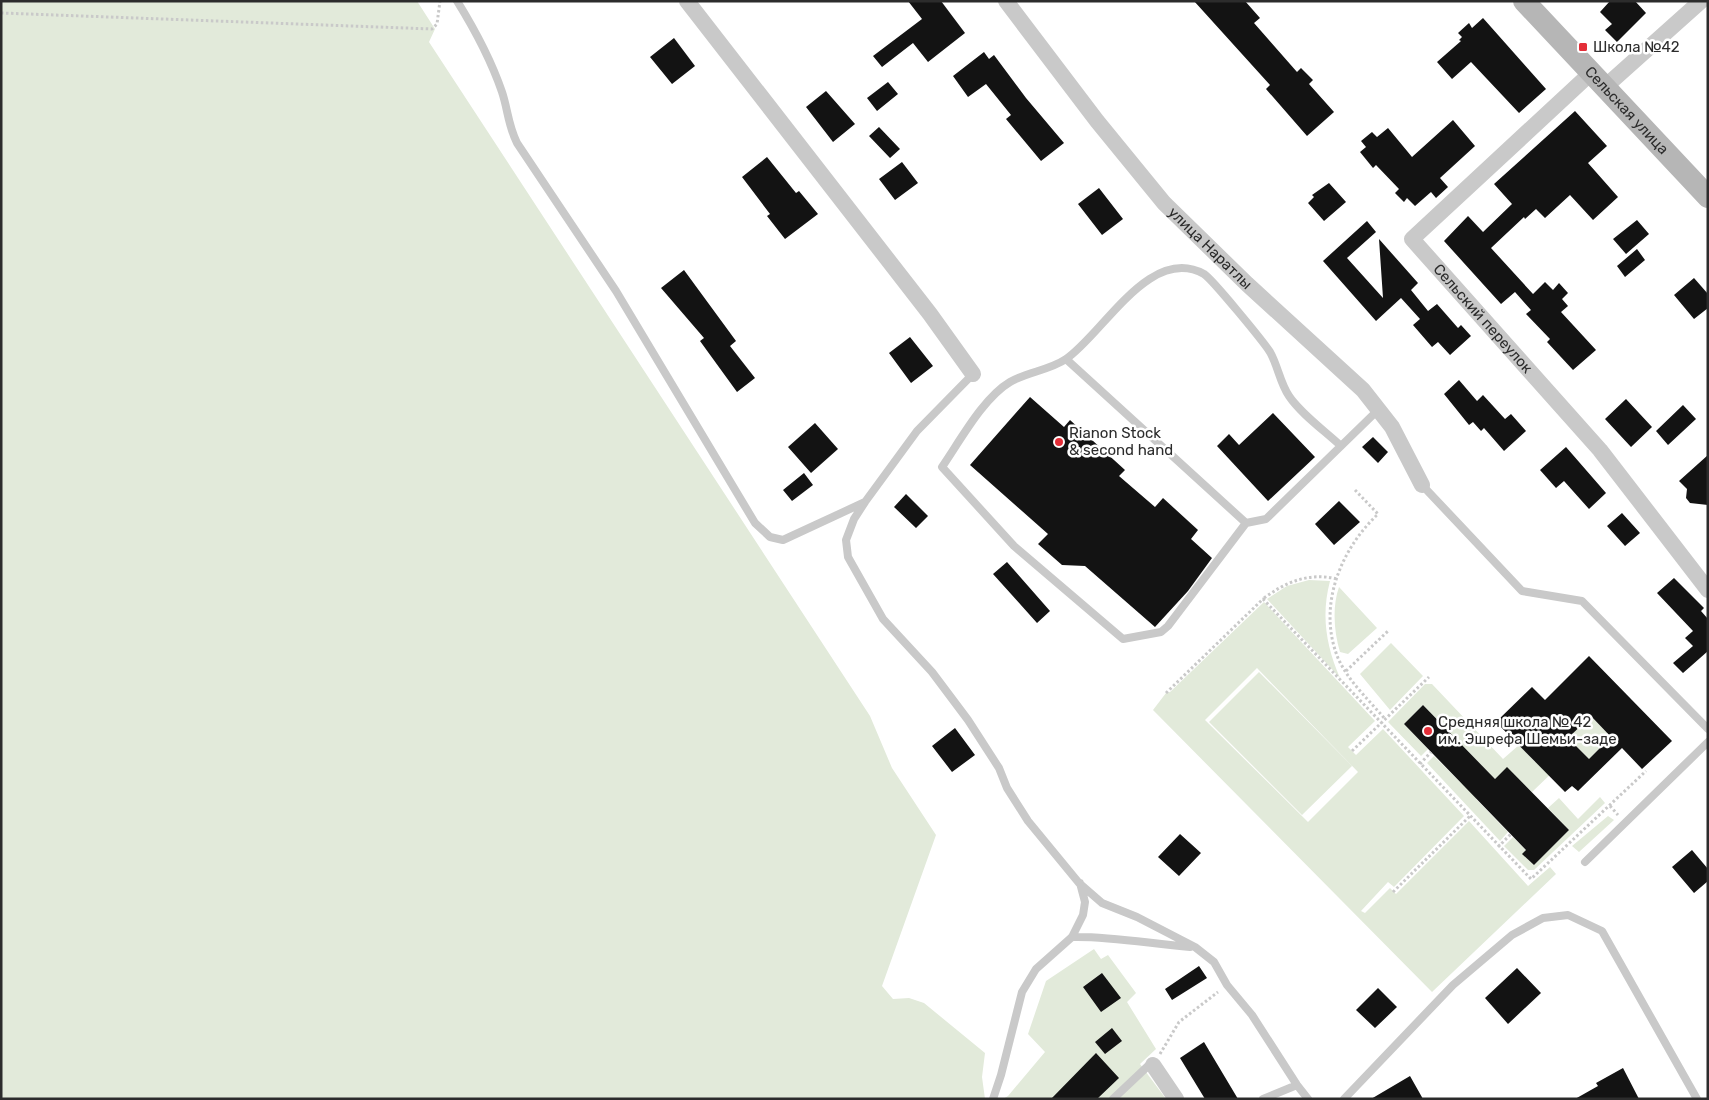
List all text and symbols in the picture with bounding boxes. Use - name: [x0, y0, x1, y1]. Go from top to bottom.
- place label: Школа №42: [1593, 38, 1680, 56]
- marker: Школа №42: [1577, 41, 1589, 53]
- street label: Сельская улица: [1581, 63, 1672, 158]
- street label: улица Наратлы: [1164, 203, 1256, 293]
- street label: Сельский переулок: [1429, 260, 1536, 377]
- place label: Rianon Stock & second hand: [1069, 424, 1173, 459]
- marker: Rianon Stock & second hand: [1053, 436, 1065, 448]
- place label: Средняя школа № 42 им. Эшрефа Шемьи-заде: [1438, 713, 1617, 748]
- marker: Средняя школа № 42 им. Эшрефа Шемьи-заде: [1422, 725, 1434, 737]

